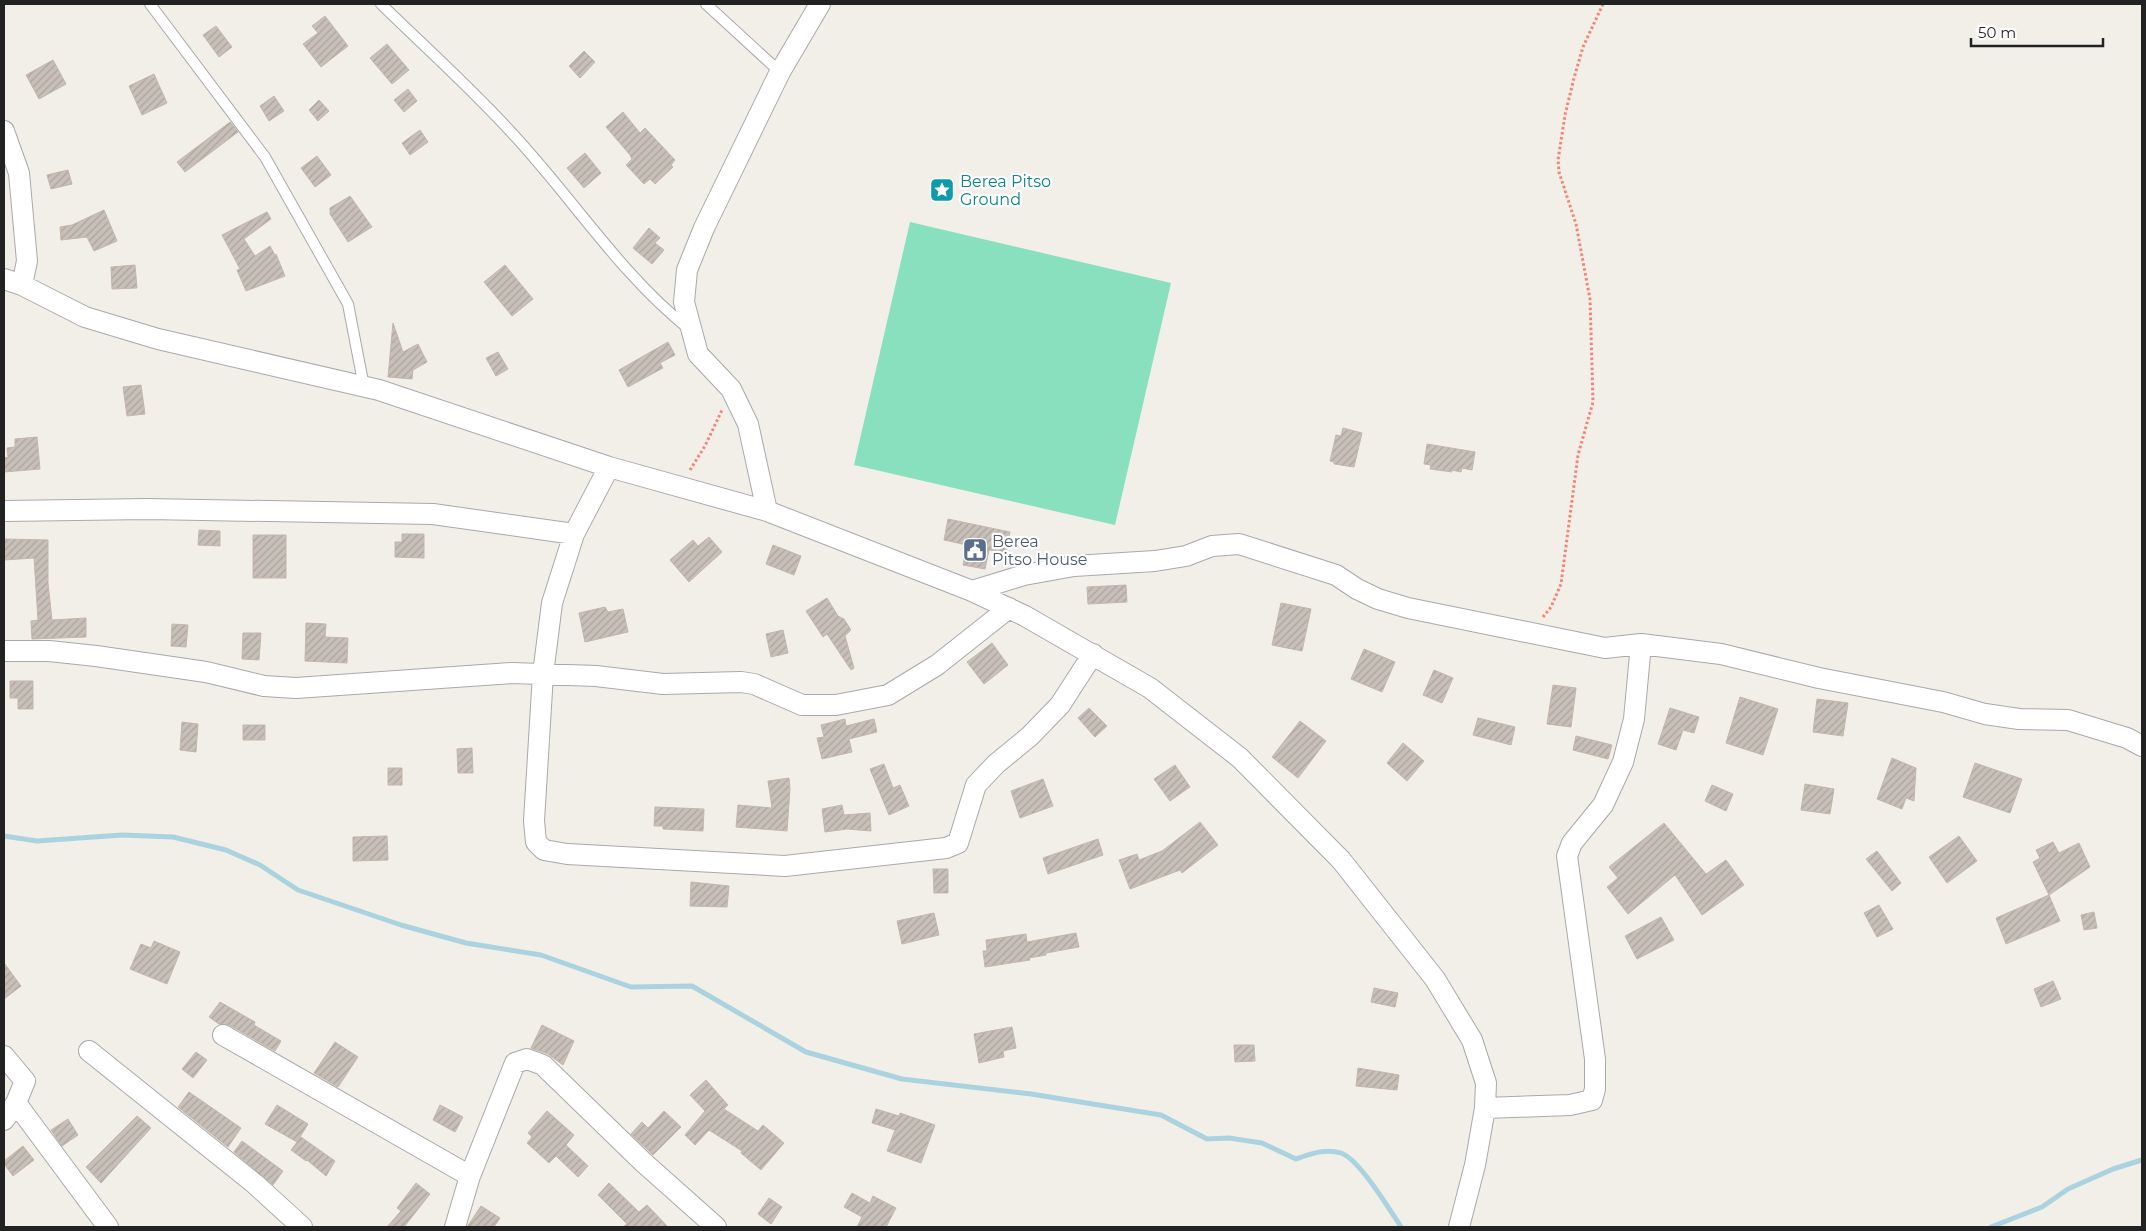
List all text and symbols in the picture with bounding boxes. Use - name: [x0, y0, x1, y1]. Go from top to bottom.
- scale bar: [1971, 15, 2104, 47]
- text: 50 m: [1978, 23, 2016, 42]
- place label: Berea Pitso Ground: [960, 172, 1051, 209]
- place icon: Berea Pitso Ground: [929, 177, 955, 203]
- place label: Berea Pitso House: [992, 532, 1087, 569]
- public building icon: Berea Pitso House: [962, 537, 988, 563]

